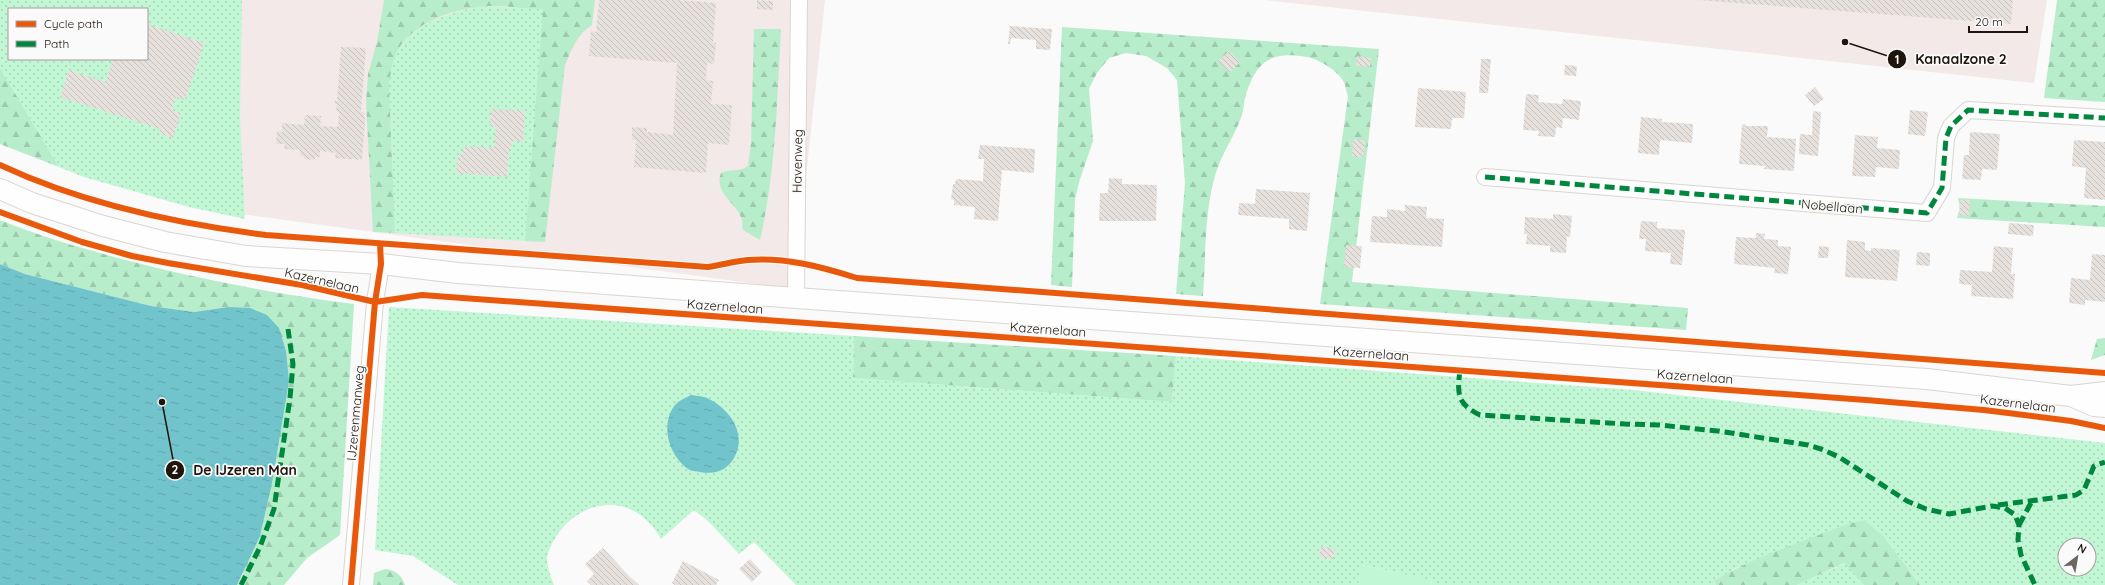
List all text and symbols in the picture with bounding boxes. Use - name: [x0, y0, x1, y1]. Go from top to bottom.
- legend: [8, 8, 148, 60]
- scale bar: [1969, 8, 2027, 34]
- text: 20 m: [1975, 14, 2003, 29]
- text: Cycle path: [44, 16, 103, 31]
- text: Path: [44, 36, 69, 51]
- callout: Kanaalzone 2: [1887, 46, 2015, 72]
- text: Kanaalzone 2: [1915, 50, 2007, 68]
- text: 1: [1895, 52, 1899, 67]
- street label: Havenweg: [788, 129, 806, 193]
- street label: Nobellaan: [1800, 195, 1864, 217]
- street label: Kazernelaan: [283, 264, 361, 296]
- street label: Kazernelaan: [686, 295, 764, 317]
- street label: Kazernelaan: [1009, 318, 1087, 340]
- street label: Kazernelaan: [1332, 342, 1410, 364]
- street label: IJzerenmanweg: [343, 364, 367, 462]
- street label: Kazernelaan: [1656, 365, 1734, 387]
- street label: Kazernelaan: [1979, 390, 2057, 416]
- callout: De IJzeren Man: [165, 457, 305, 483]
- text: De IJzeren Man: [193, 461, 297, 479]
- text: 2: [172, 462, 179, 477]
- north arrow: [2057, 537, 2097, 577]
- text: N: [2075, 540, 2089, 557]

